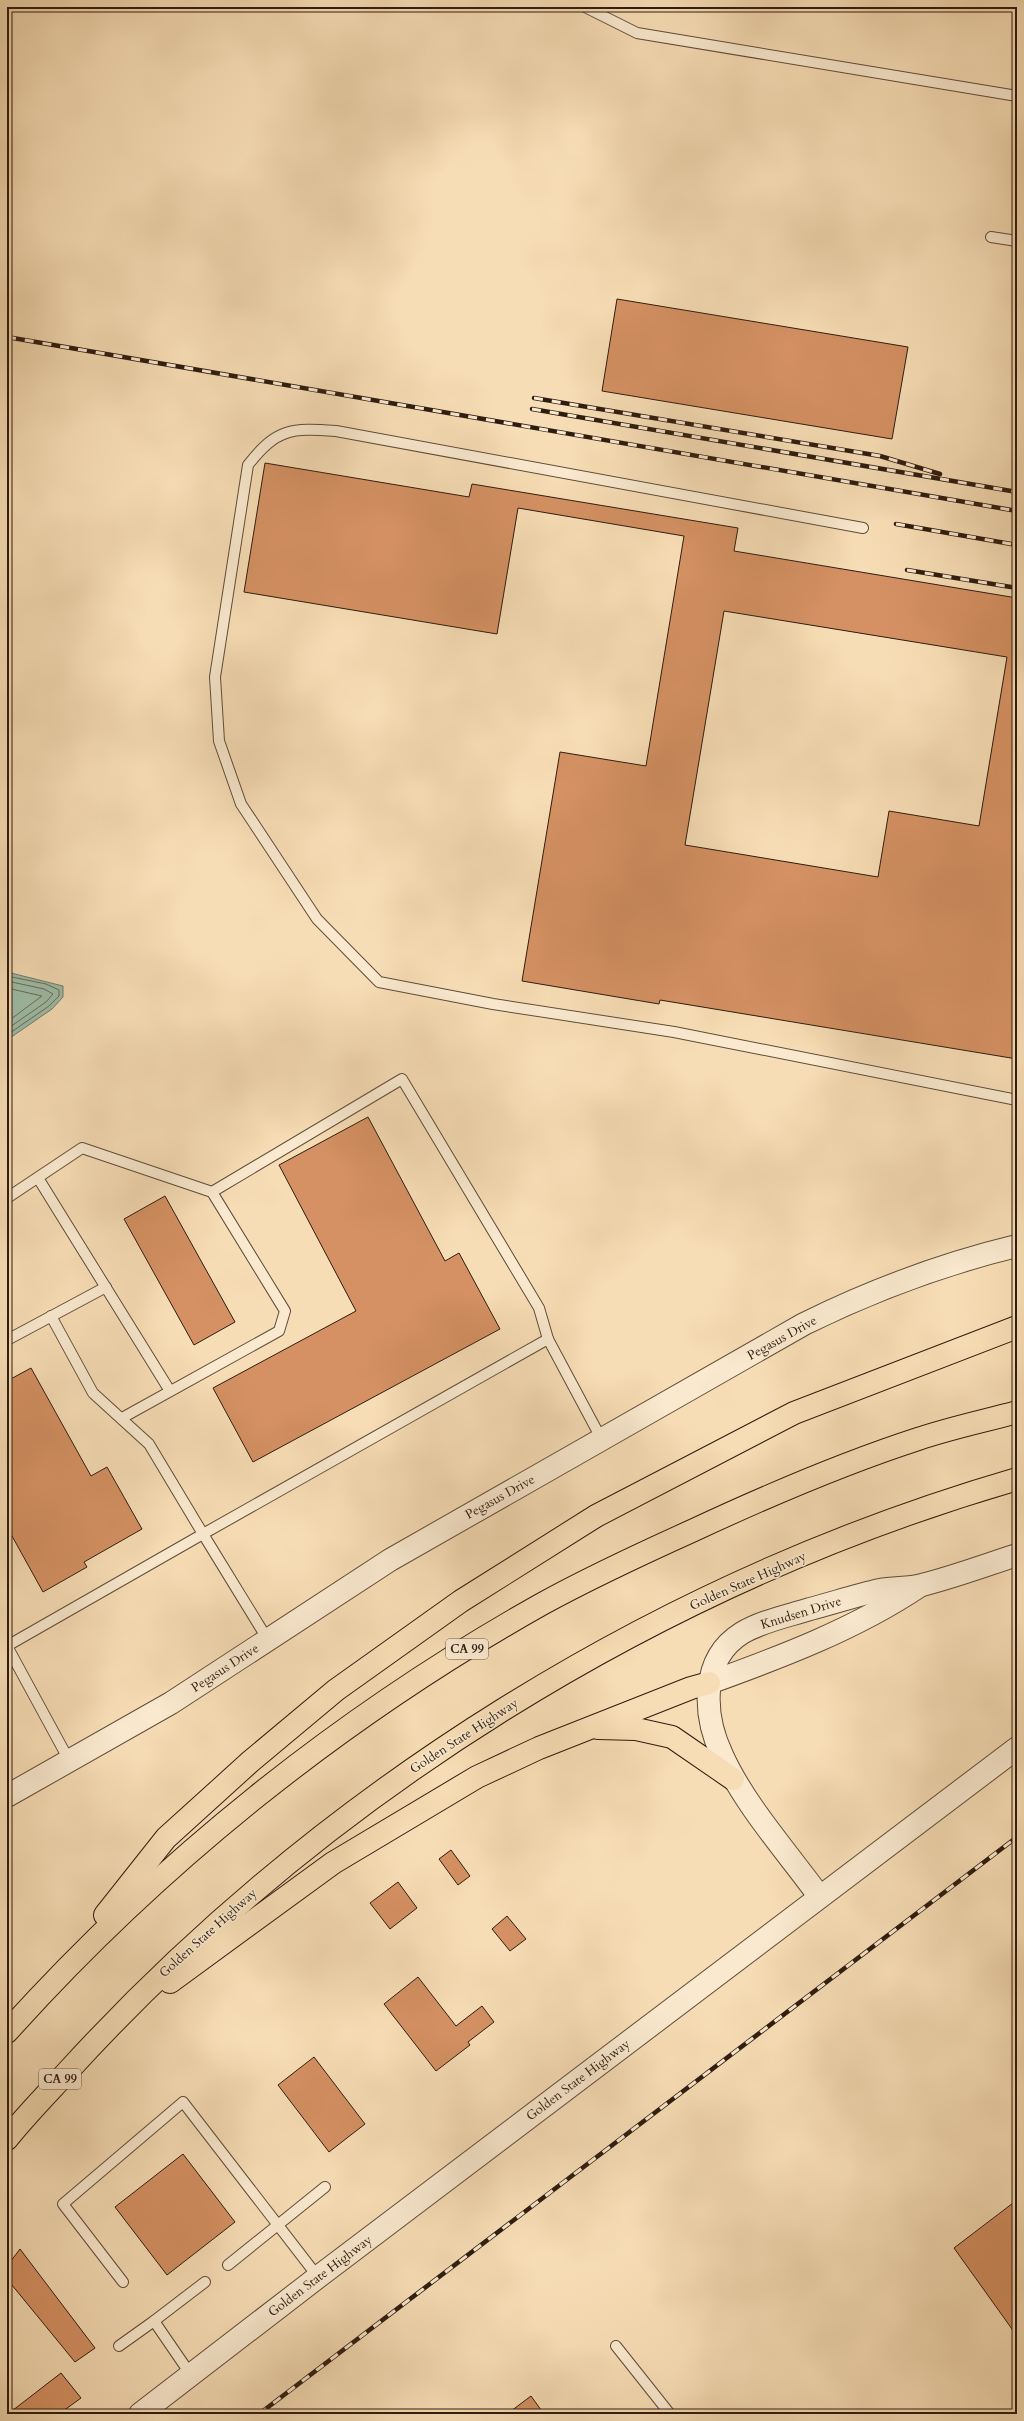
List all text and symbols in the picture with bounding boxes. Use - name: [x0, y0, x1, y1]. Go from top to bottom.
- street label: Pegasus Drive: [744, 1311, 820, 1365]
- street label: Pegasus Drive: [462, 1470, 538, 1524]
- street label: Golden State Highway: [687, 1547, 809, 1615]
- street label: Knudsen Drive: [758, 1592, 844, 1634]
- street label: Pegasus Drive: [188, 1639, 262, 1697]
- road number: CA 99: [446, 1639, 488, 1659]
- street label: Golden State Highway: [406, 1694, 522, 1778]
- street label: Golden State Highway: [155, 1884, 261, 1982]
- street label: Golden State Highway: [522, 2035, 634, 2125]
- road number: CA 99: [39, 2069, 81, 2089]
- street label: Golden State Highway: [264, 2231, 376, 2321]

